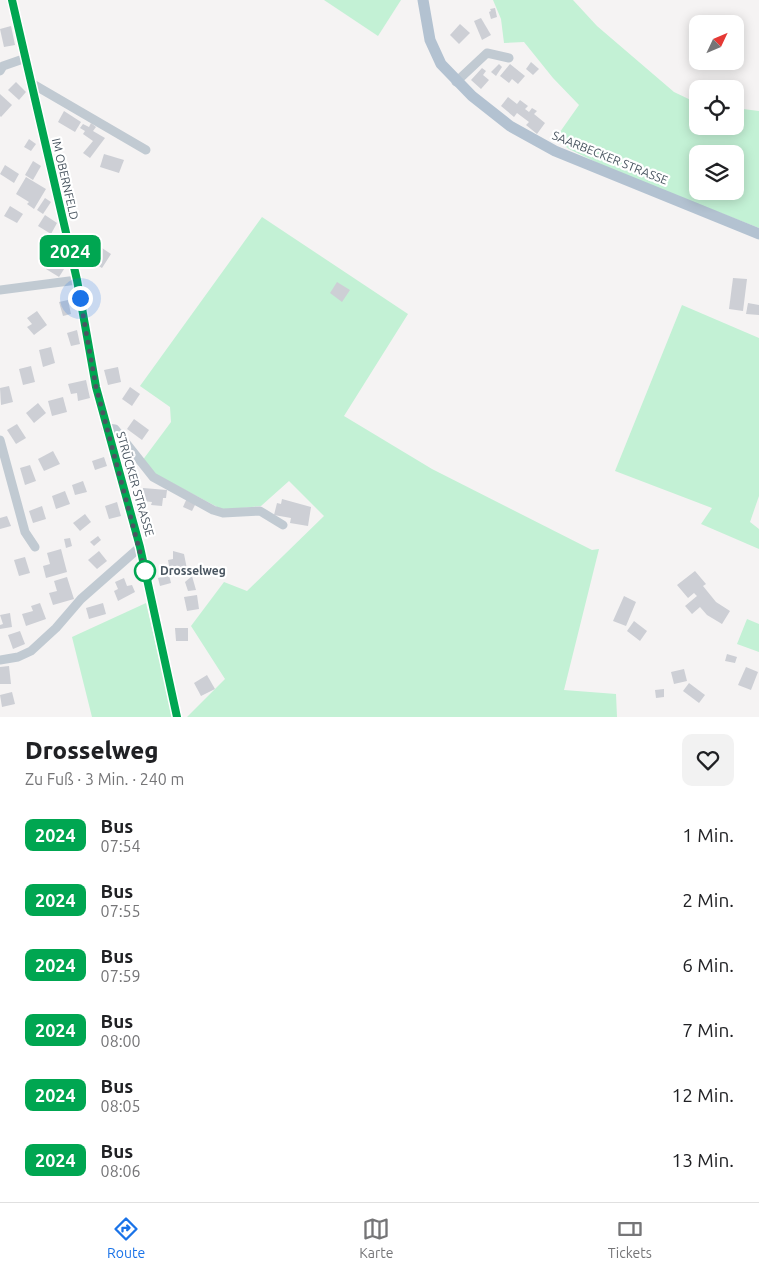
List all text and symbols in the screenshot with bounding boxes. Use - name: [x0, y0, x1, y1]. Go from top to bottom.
- north arrow: [689, 15, 744, 70]
- map controls: [689, 15, 744, 200]
- button: locate: [689, 80, 744, 135]
- street label: SAARBECKER STRASSE: [550, 128, 670, 187]
- street label: IM OBERNFELD: [50, 137, 81, 221]
- button: layers: [689, 145, 744, 200]
- line badge: 2024: [35, 235, 105, 267]
- text: 2024: [50, 241, 90, 261]
- your location: [68, 286, 93, 311]
- street label: STRÜCKER STRASSE: [114, 430, 157, 538]
- marker: Drosselweg: [134, 560, 156, 582]
- place label: Drosselweg: [160, 564, 226, 577]
- button: heart: [682, 734, 734, 786]
- text: Drosselweg: [25, 737, 159, 764]
- text: Zu Fuß · 3 Min. · 240 m: [25, 770, 184, 788]
- text: Bus: [101, 815, 133, 837]
- text: 1 Min.: [682, 824, 734, 846]
- text: 2024: [35, 825, 76, 845]
- text: 07:54: [101, 837, 141, 855]
- text: Bus: [101, 880, 133, 902]
- text: 2 Min.: [682, 889, 734, 911]
- text: 2024: [35, 890, 76, 910]
- text: 07:55: [101, 902, 141, 920]
- text: Bus: [101, 945, 133, 967]
- text: 6 Min.: [682, 954, 734, 976]
- text: 2024: [35, 955, 76, 975]
- text: 07:59: [101, 967, 141, 985]
- text: Bus: [101, 1010, 133, 1032]
- text: 7 Min.: [682, 1019, 734, 1041]
- text: 2024: [35, 1020, 76, 1040]
- text: 08:00: [101, 1032, 141, 1050]
- text: Bus: [101, 1075, 133, 1097]
- text: 12 Min.: [672, 1084, 734, 1106]
- text: 2024: [35, 1085, 76, 1105]
- text: 08:05: [101, 1097, 141, 1115]
- text: Bus: [101, 1140, 133, 1162]
- text: 13 Min.: [672, 1149, 734, 1171]
- text: 2024: [35, 1150, 76, 1170]
- text: 08:06: [101, 1162, 141, 1180]
- tab: Route: [107, 1215, 145, 1261]
- tab: Karte: [359, 1215, 394, 1261]
- tab: Tickets: [608, 1215, 652, 1261]

